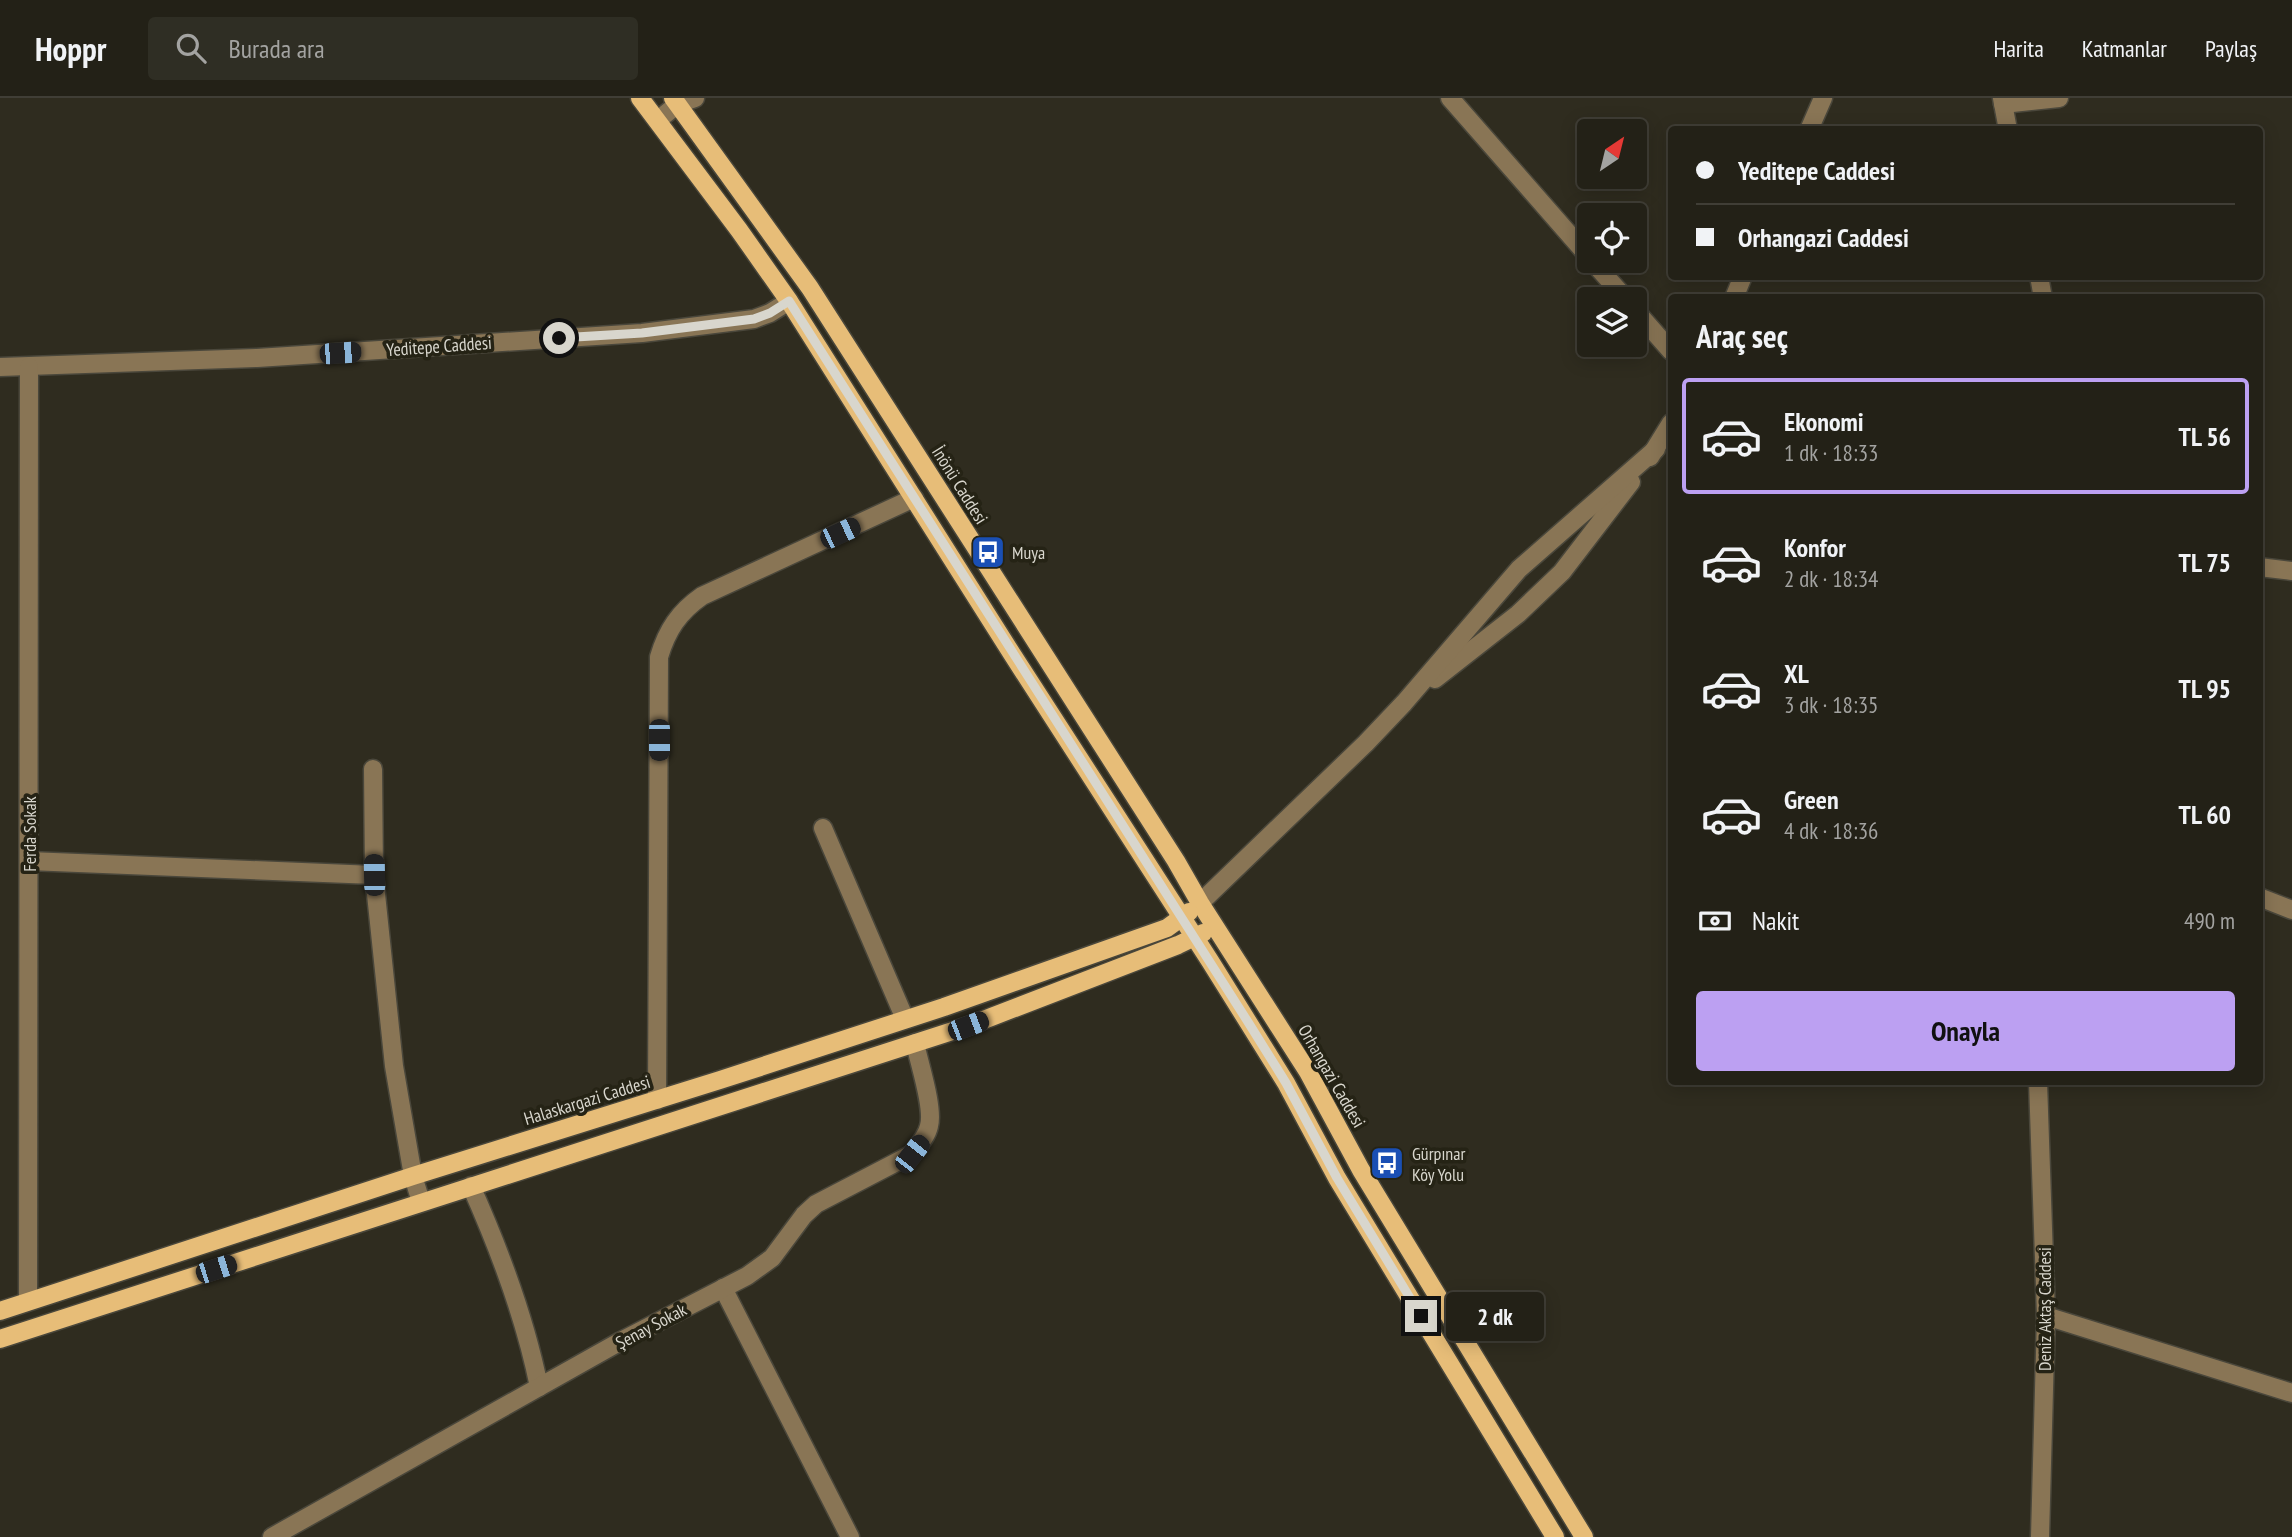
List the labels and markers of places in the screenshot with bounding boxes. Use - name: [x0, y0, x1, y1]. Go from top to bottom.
- bus stop icon: Muya: [969, 533, 1007, 571]
- place label: Muya: [1012, 541, 1045, 564]
- place label: Gürpınar Köy Yolu: [1412, 1142, 1465, 1186]
- bus stop icon: Gürpınar Köy Yolu: [1368, 1144, 1406, 1182]

